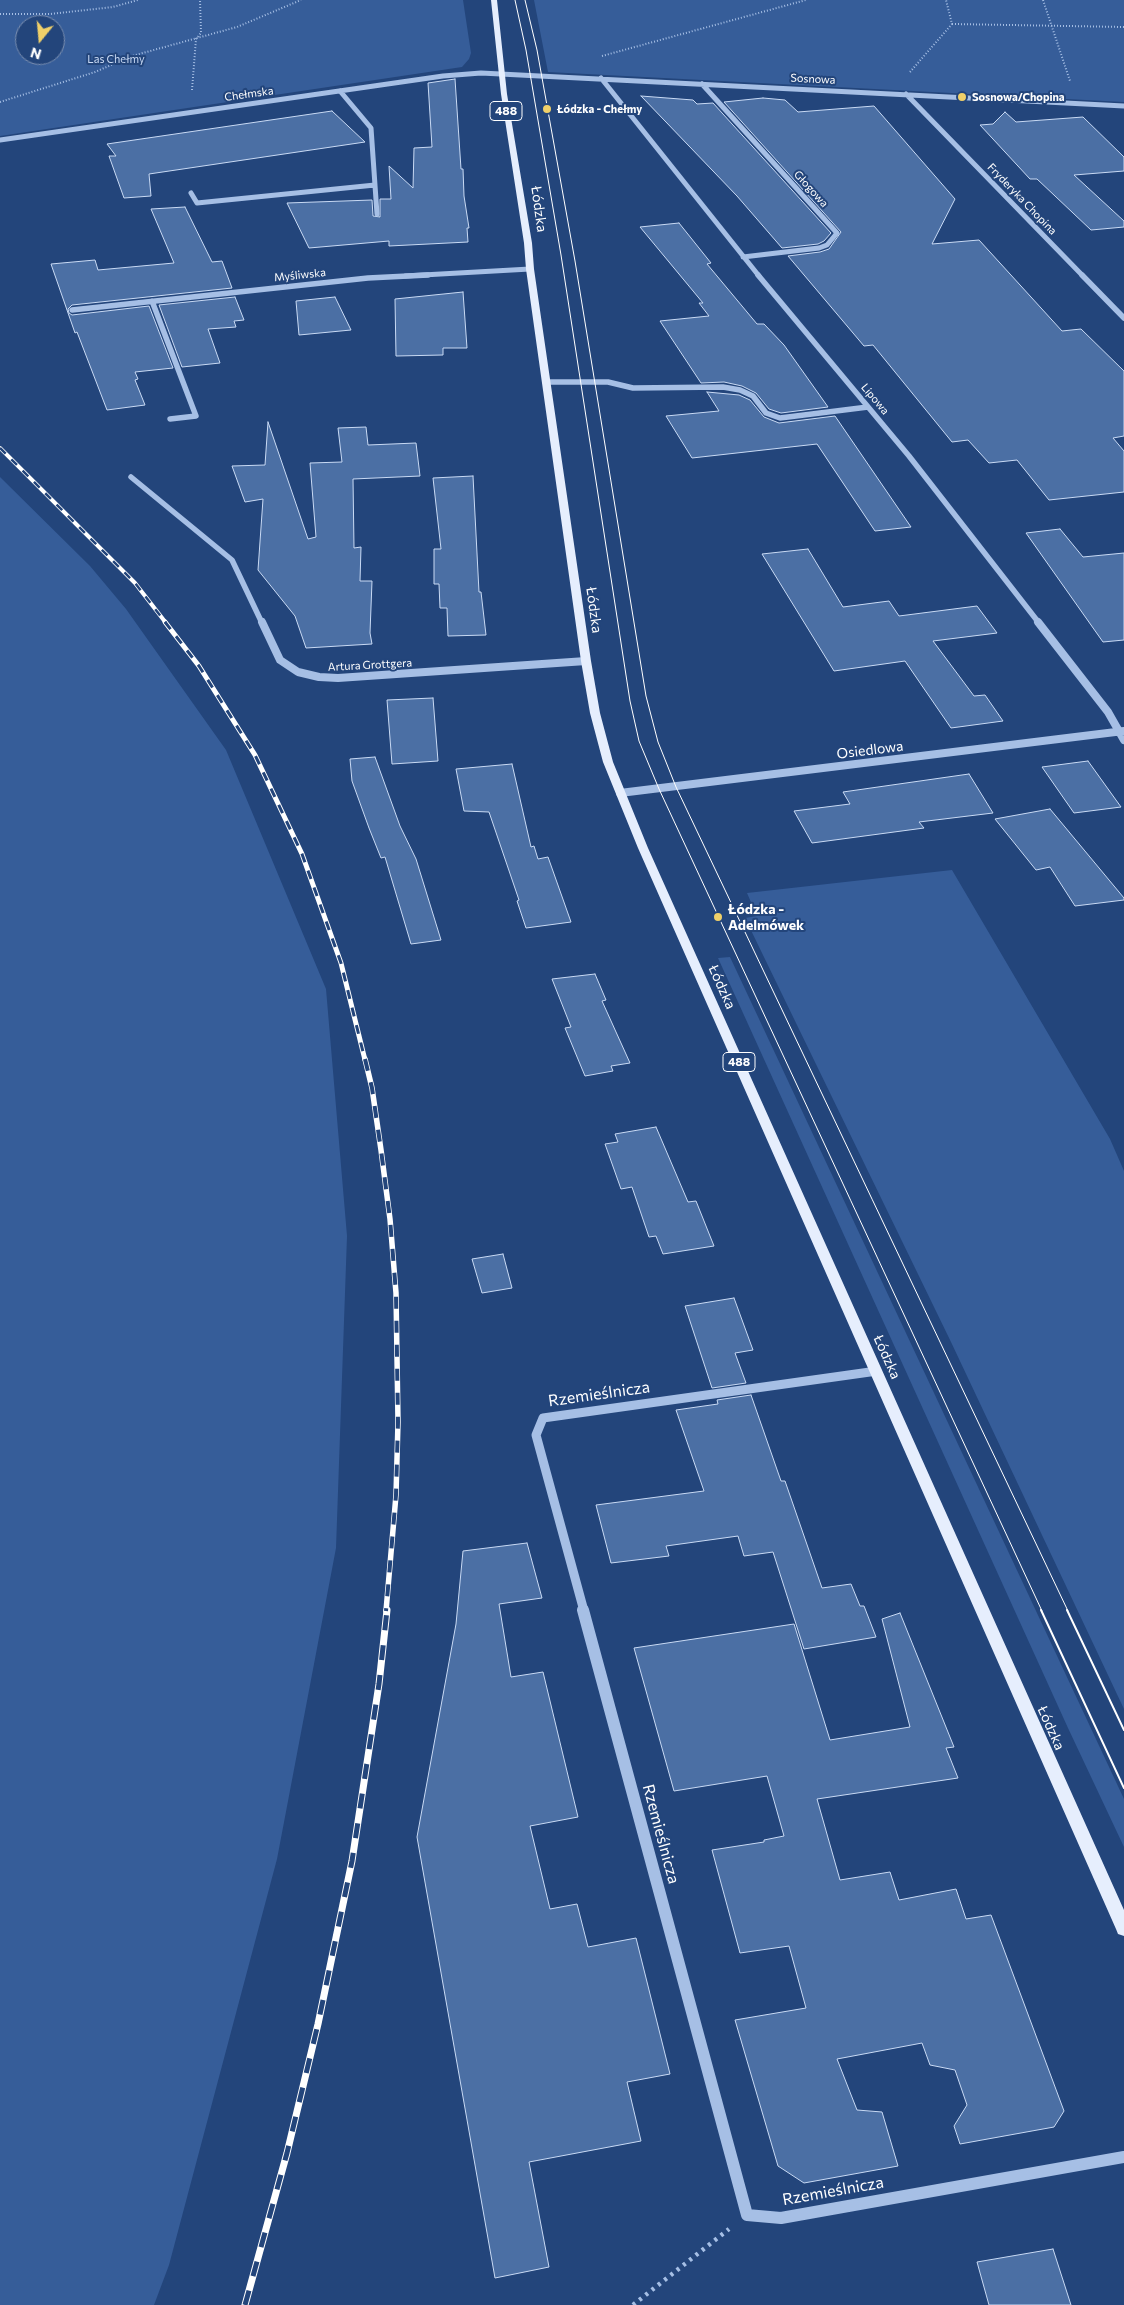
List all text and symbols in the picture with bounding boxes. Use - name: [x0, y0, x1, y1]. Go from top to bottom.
- north arrow: [15, 15, 65, 65]
- text: N: [28, 44, 43, 64]
- park label: Las Chełmy: [87, 52, 145, 66]
- street label: Sosnowa: [790, 71, 836, 87]
- street label: Chełmska: [224, 84, 274, 104]
- place label: Sosnowa/Chopina: [972, 90, 1065, 104]
- marker: Sosnowa/Chopina: [956, 91, 968, 103]
- road number: 488: [490, 102, 522, 120]
- place label: Łódzka - Chełmy: [557, 102, 642, 116]
- marker: Łódzka - Chełmy: [541, 103, 553, 115]
- street label: Fryderyka Chopina: [985, 161, 1059, 237]
- street label: Głogowa: [791, 168, 831, 210]
- street label: Łódzka: [527, 185, 551, 233]
- street label: Myśliwska: [273, 266, 327, 284]
- street label: Lipowa: [858, 381, 892, 417]
- street label: Łódzka: [582, 586, 606, 634]
- street label: Artura Grottgera: [328, 656, 412, 674]
- street label: Osiedlowa: [836, 738, 904, 762]
- place label: Łódzka - Adelmówek: [728, 901, 804, 934]
- marker: Łódzka - Adelmówek: [712, 911, 724, 923]
- street label: Łódzka: [705, 962, 739, 1012]
- road number: 488: [723, 1052, 755, 1072]
- street label: Łódzka: [870, 1332, 904, 1382]
- street label: Rzemieślnicza: [547, 1377, 651, 1411]
- street label: Łódzka: [1034, 1703, 1068, 1753]
- street label: Rzemieślnicza: [638, 1782, 684, 1886]
- street label: Rzemieślnicza: [781, 2173, 885, 2209]

